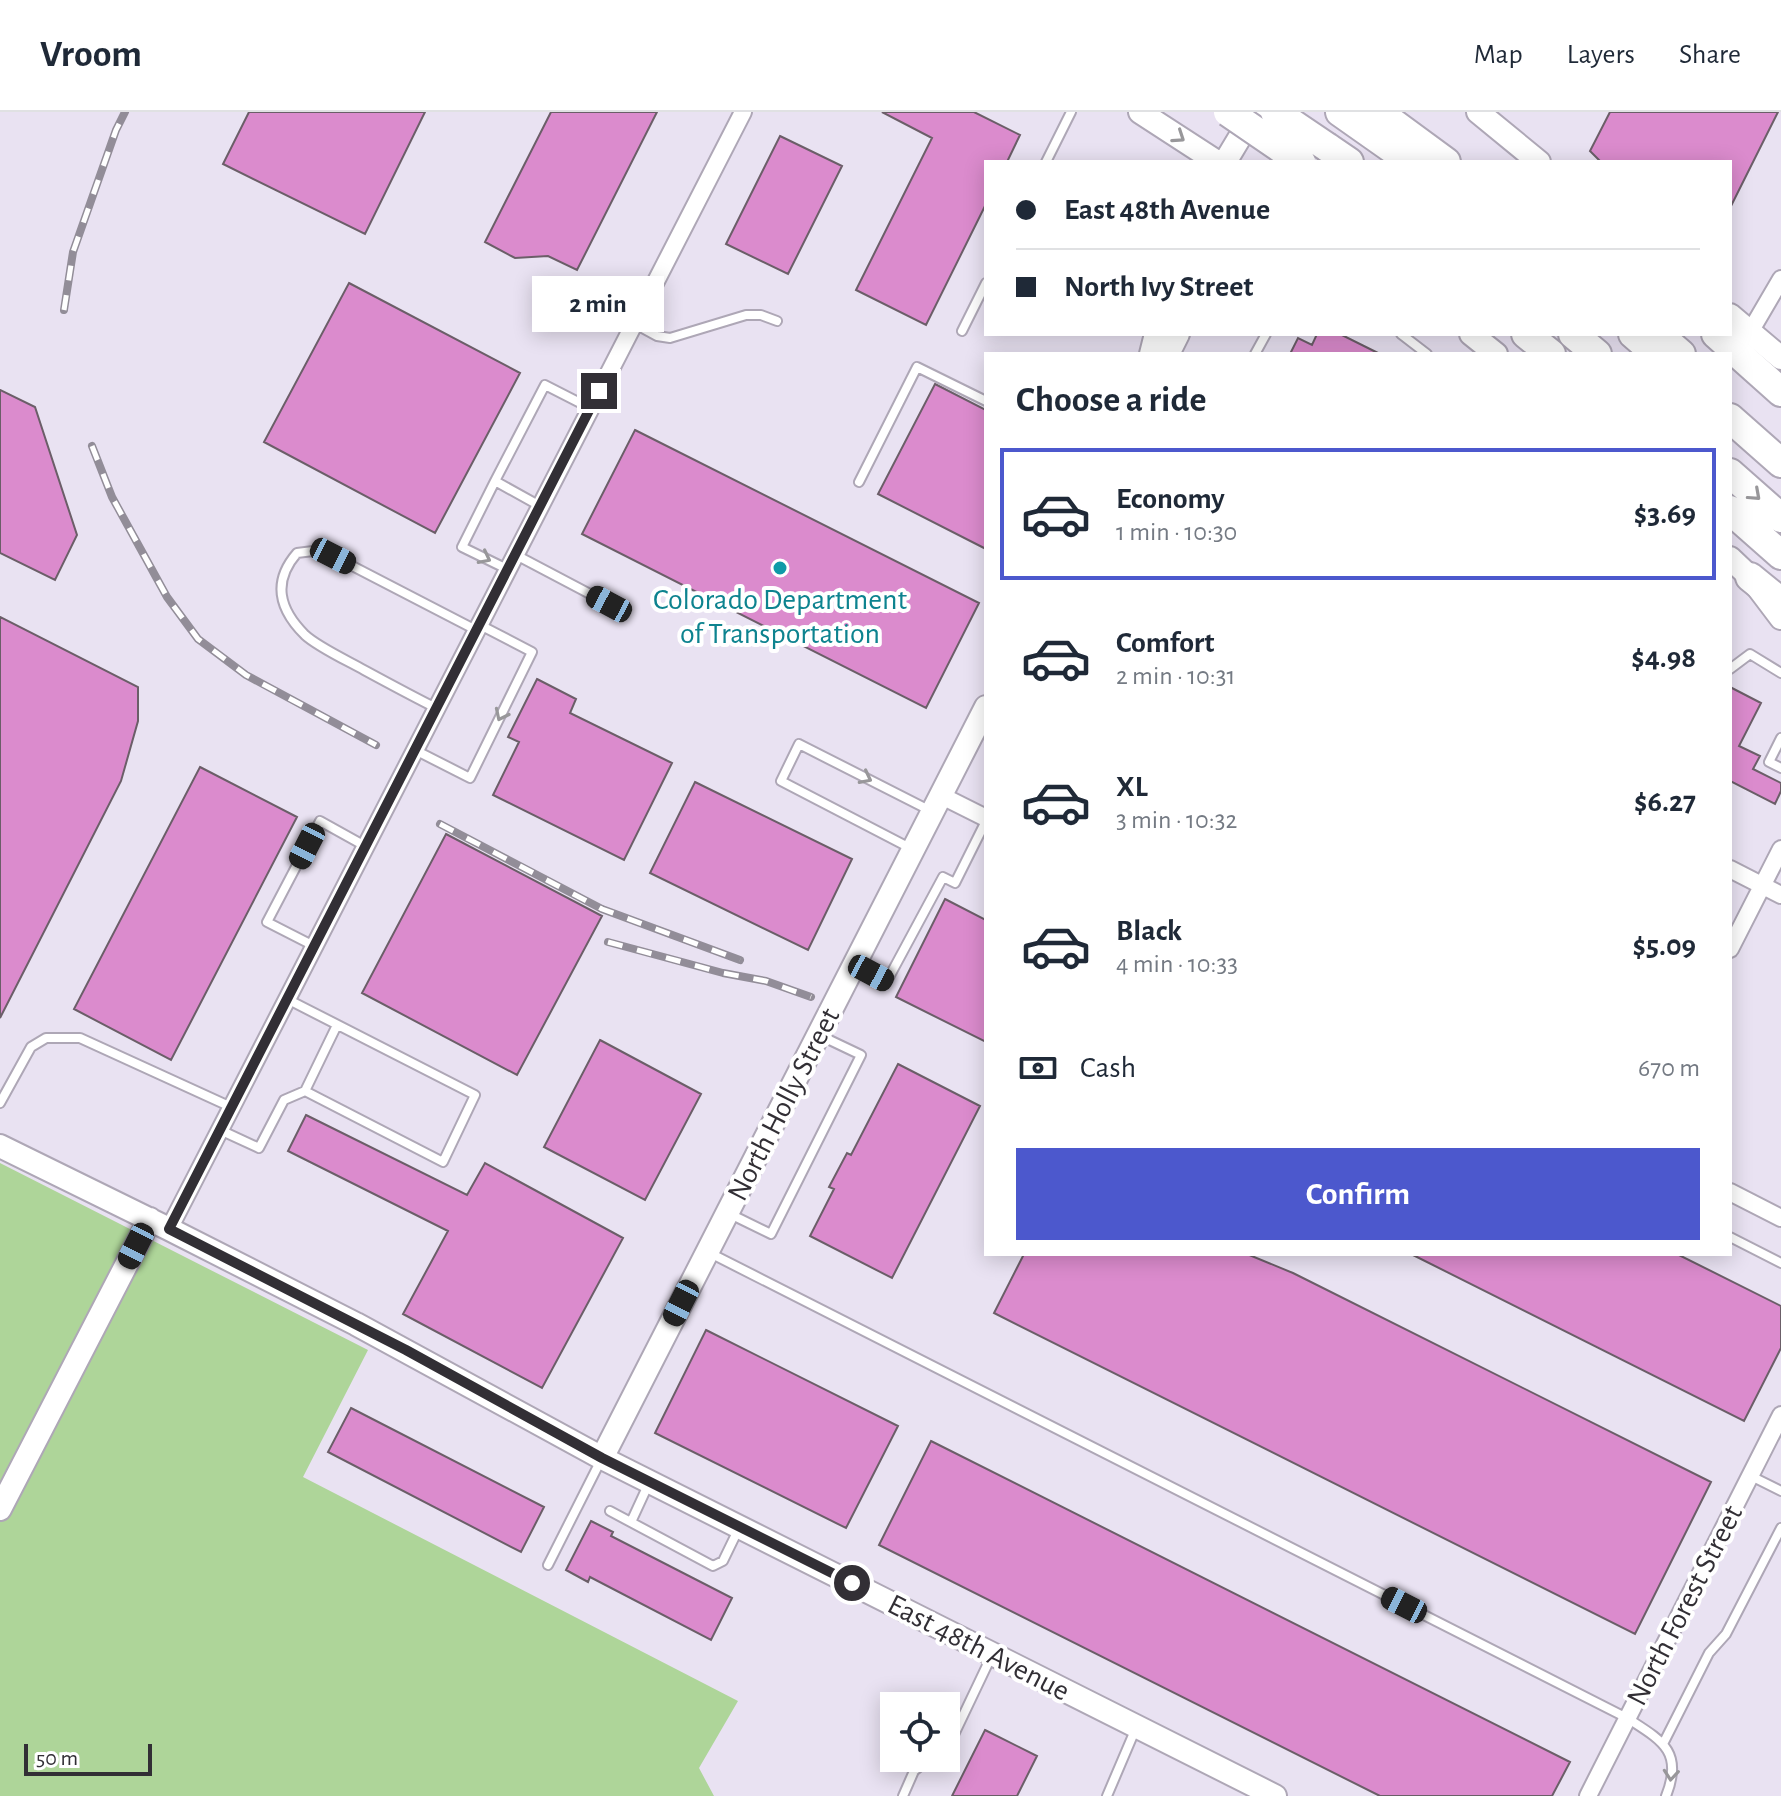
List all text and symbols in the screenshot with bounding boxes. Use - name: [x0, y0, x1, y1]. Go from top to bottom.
- text: Vroom: [40, 36, 142, 74]
- text: Map: [1474, 41, 1523, 69]
- text: Layers: [1567, 41, 1635, 69]
- text: Share: [1679, 41, 1741, 69]
- one-way arrow: [1170, 127, 1184, 142]
- text: East 48th Avenue: [1064, 195, 1270, 225]
- text: North Ivy Street: [1064, 272, 1253, 302]
- callout: 2 min: [533, 275, 665, 331]
- text: 2 min: [569, 291, 627, 317]
- route end: [581, 373, 617, 409]
- text: Choose a ride: [1016, 382, 1206, 418]
- icon: car: [1020, 478, 1092, 550]
- text: Economy: [1116, 484, 1225, 514]
- one-way arrow: [1746, 486, 1761, 500]
- text: $3.69: [1634, 499, 1696, 529]
- text: 1 min · 10:30: [1116, 519, 1237, 545]
- car: [306, 534, 360, 578]
- one-way arrow: [476, 548, 491, 564]
- marker: Colorado Department of Transportation: [771, 559, 789, 577]
- car: [582, 582, 636, 626]
- place label: Colorado Department of Transportation: [653, 585, 908, 649]
- icon: car: [1020, 622, 1092, 694]
- text: Comfort: [1116, 628, 1215, 658]
- text: $4.98: [1631, 643, 1696, 673]
- text: 2 min · 10:31: [1116, 663, 1235, 689]
- one-way arrow: [496, 707, 511, 722]
- icon: car: [1020, 766, 1092, 838]
- one-way arrow: [857, 768, 872, 784]
- text: XL: [1116, 772, 1148, 802]
- text: $6.27: [1634, 787, 1696, 817]
- text: 3 min · 10:32: [1116, 807, 1237, 833]
- car: [285, 819, 329, 873]
- icon: car: [1020, 910, 1092, 982]
- text: Black: [1116, 916, 1182, 946]
- text: $5.09: [1633, 931, 1696, 961]
- car: [844, 951, 898, 995]
- text: 4 min · 10:33: [1116, 951, 1238, 977]
- street label: North Holly Street: [722, 1003, 846, 1206]
- icon: cash: [1016, 1046, 1060, 1090]
- text: Cash: [1080, 1053, 1136, 1083]
- text: 670 m: [1638, 1055, 1700, 1081]
- button: Confirm: [1016, 1148, 1700, 1240]
- car: [114, 1219, 158, 1273]
- car: [659, 1276, 703, 1330]
- street label: North Forest Street: [1622, 1500, 1748, 1710]
- route start: [834, 1565, 870, 1601]
- car: [1377, 1583, 1431, 1627]
- street label: East 48th Avenue: [883, 1589, 1074, 1707]
- map controls: [880, 1692, 960, 1772]
- button: locate: [880, 1692, 960, 1772]
- scale bar: [24, 1740, 152, 1776]
- text: 50 m: [36, 1747, 78, 1769]
- one-way arrow: [1662, 1768, 1679, 1781]

